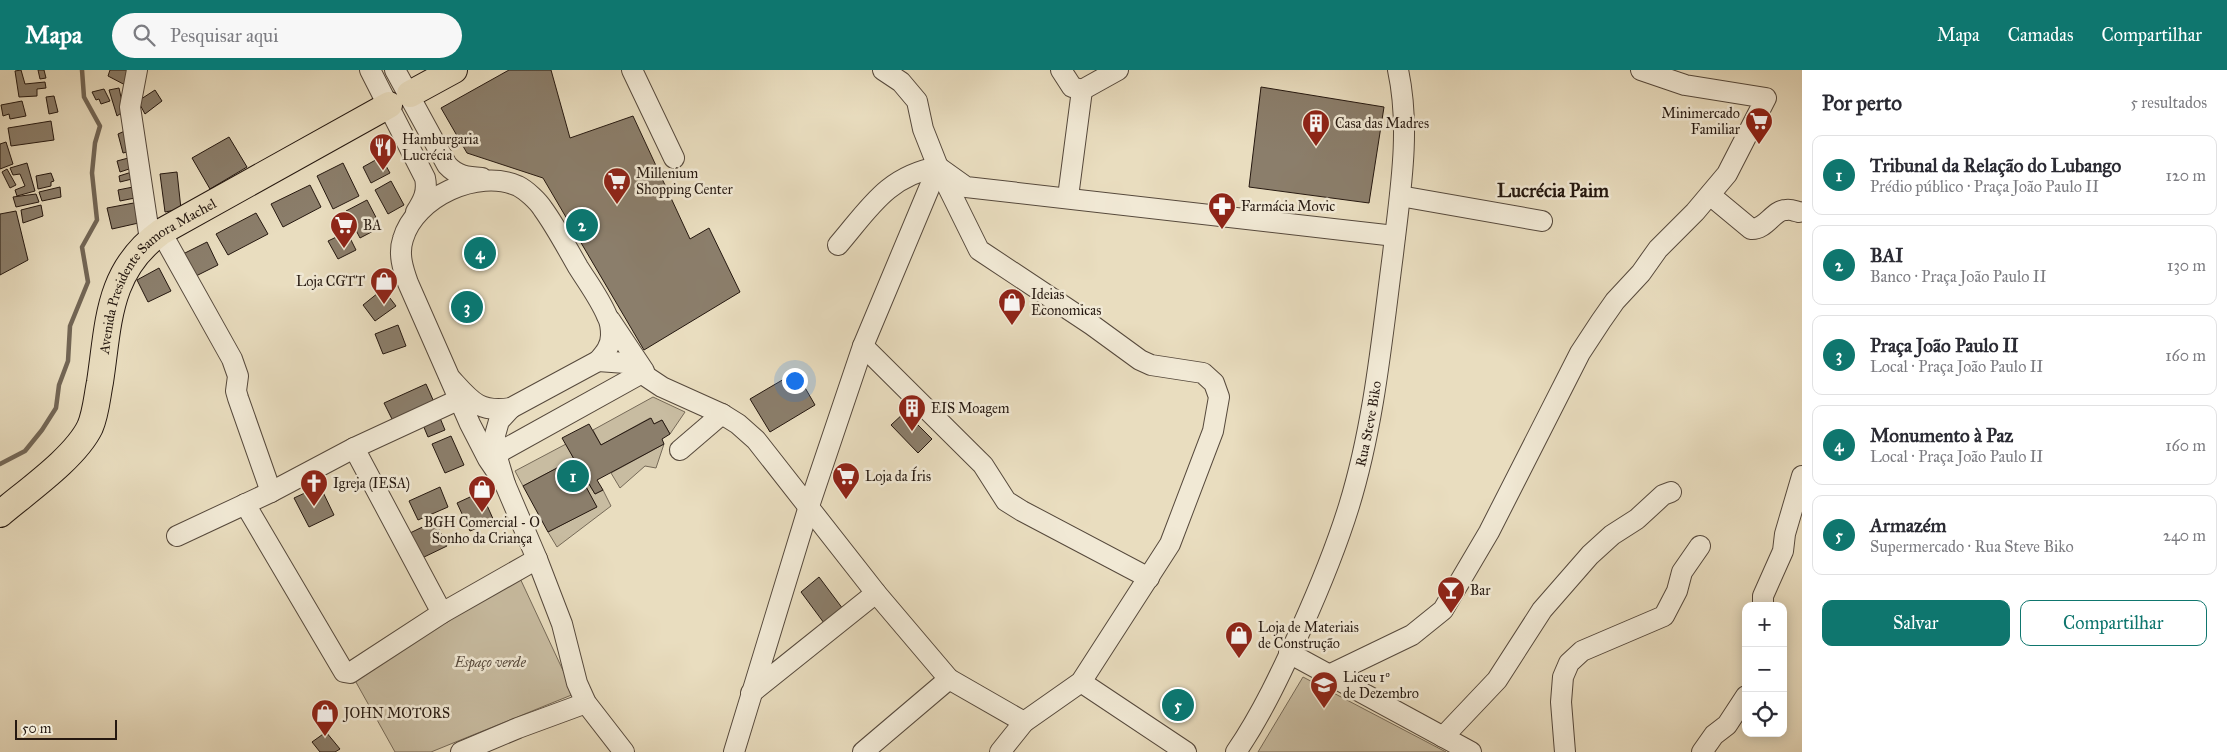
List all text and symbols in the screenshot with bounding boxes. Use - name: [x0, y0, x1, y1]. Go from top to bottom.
- search box: [112, 13, 462, 58]
- text: Mapa: [25, 20, 82, 50]
- icon: search: [130, 21, 158, 49]
- text: Pesquisar aqui: [170, 24, 278, 47]
- text: Mapa: [1937, 24, 1980, 46]
- text: Camadas: [2008, 24, 2074, 46]
- text: Compartilhar: [2102, 24, 2202, 46]
- text: Por perto: [1822, 90, 1902, 116]
- text: 5 resultados: [2130, 93, 2207, 112]
- place label: Minimercado Familiar: [1662, 105, 1741, 138]
- supermarket icon: Minimercado Familiar: [1744, 106, 1774, 145]
- building icon: Casa das Madres: [1301, 108, 1331, 147]
- place label: Casa das Madres: [1335, 115, 1429, 132]
- place label: Hamburgaria Lucrécia: [402, 131, 479, 164]
- restaurant icon: Hamburgaria Lucrécia: [368, 132, 398, 171]
- text: Tribunal da Relação do Lubango: [1870, 154, 2121, 177]
- place label: Millenium Shopping Center: [636, 165, 734, 198]
- supermarket icon: Millenium Shopping Center: [602, 166, 632, 205]
- text: 1: [1836, 166, 1842, 185]
- text: 120 m: [2166, 166, 2206, 185]
- text: Prédio público · Praça João Paulo II: [1870, 177, 2099, 196]
- district label: Lucrécia Paim: [1497, 179, 1609, 202]
- pharmacy icon: Farmácia Movic: [1207, 191, 1237, 230]
- street label: Avenida Presidente Samora Machel: [96, 195, 219, 356]
- place label: Farmácia Movic: [1241, 198, 1335, 215]
- pin: 2: [566, 206, 598, 244]
- supermarket icon: BA: [329, 210, 359, 249]
- place label: BA: [363, 217, 382, 234]
- pin: 4: [464, 234, 496, 272]
- text: BAI: [1870, 244, 1904, 267]
- text: 2: [1835, 256, 1843, 275]
- text: 130 m: [2167, 256, 2206, 275]
- shop icon: Loja CGTT: [369, 266, 399, 305]
- text: Banco · Praça João Paulo II: [1870, 267, 2047, 286]
- place label: Loja CGTT: [296, 273, 365, 290]
- place label: Ideias Economicas: [1031, 286, 1101, 319]
- shop icon: Ideias Economicas: [997, 287, 1027, 326]
- pin: 3: [451, 288, 483, 326]
- text: Praça João Paulo II: [1870, 334, 2019, 357]
- text: 3: [1836, 346, 1842, 365]
- text: 160 m: [2165, 346, 2206, 365]
- text: Local · Praça João Paulo II: [1870, 357, 2043, 376]
- your location: [782, 368, 808, 394]
- street label: Rua Steve Biko: [1352, 380, 1385, 468]
- building icon: EIS Moagem: [897, 393, 927, 432]
- place label: EIS Moagem: [931, 400, 1010, 417]
- text: Monumento à Paz: [1870, 424, 2013, 447]
- text: 4: [1835, 436, 1843, 455]
- text: 160 m: [2165, 436, 2206, 455]
- text: Local · Praça João Paulo II: [1870, 447, 2043, 466]
- pin: 1: [557, 457, 589, 495]
- supermarket icon: Loja da Íris: [831, 461, 861, 500]
- place label: Loja da Íris: [865, 466, 931, 485]
- church icon: Igreja (IESA): [299, 468, 329, 507]
- shop icon: BGH Comercial - O Sonho da Criança: [467, 474, 497, 513]
- place label: Igreja (IESA): [333, 475, 410, 493]
- place label: BGH Comercial - O Sonho da Criança: [424, 514, 540, 547]
- text: Armazém: [1870, 514, 1947, 537]
- text: 5: [1835, 526, 1843, 545]
- text: 240 m: [2163, 526, 2206, 545]
- text: Supermercado · Rua Steve Biko: [1870, 537, 2074, 556]
- bar icon: Bar: [1436, 575, 1466, 614]
- place label: Bar: [1470, 582, 1491, 599]
- button: Salvar: [1822, 600, 2010, 646]
- button: Compartilhar: [2020, 600, 2207, 646]
- map controls: [1742, 602, 1787, 737]
- button: +: [1742, 602, 1787, 647]
- place label: Loja de Materiais de Construção: [1258, 619, 1359, 652]
- shop icon: Loja de Materiais de Construção: [1224, 620, 1254, 659]
- button: −: [1742, 647, 1787, 692]
- park label: Espaço verde: [453, 654, 526, 672]
- place label: Liceu 1º de Dezembro: [1343, 669, 1419, 702]
- school or university icon: Liceu 1º de Dezembro: [1309, 670, 1339, 709]
- pin: 5: [1162, 686, 1194, 724]
- button: locate: [1742, 692, 1787, 737]
- shop icon: JOHN MOTORS: [310, 698, 340, 737]
- place label: JOHN MOTORS: [342, 705, 450, 723]
- scale bar: [15, 717, 118, 740]
- text: 50 m: [22, 720, 51, 737]

